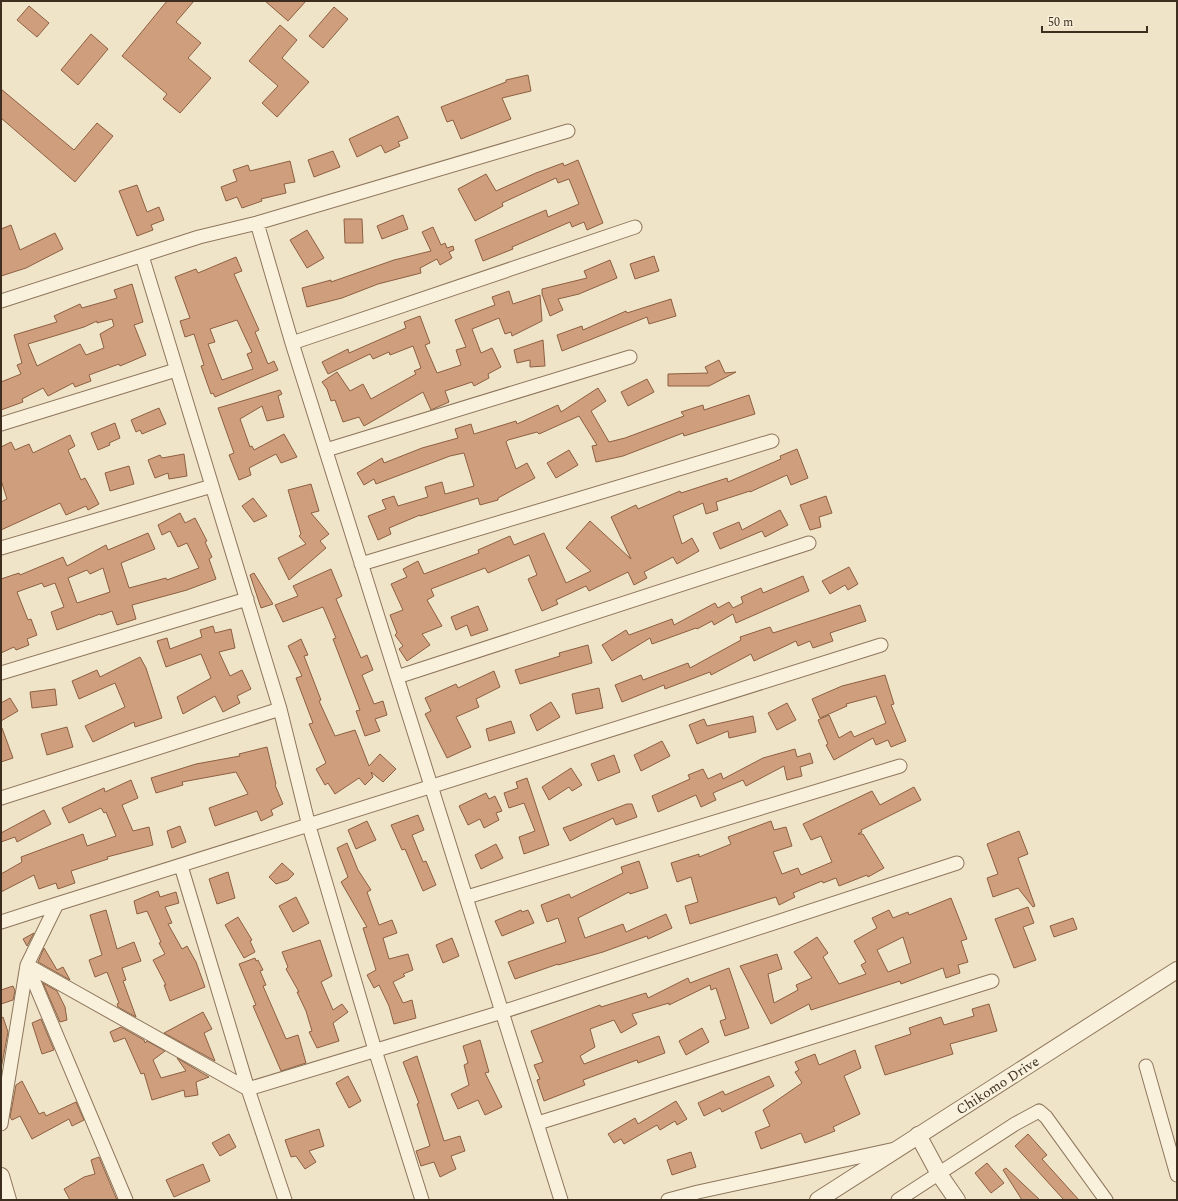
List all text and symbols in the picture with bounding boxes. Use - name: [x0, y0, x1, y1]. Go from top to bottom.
- scale bar: [1042, 8, 1147, 34]
- text: 50 m: [1048, 13, 1073, 32]
- street label: Chikomo Drive: [952, 1050, 1043, 1120]

